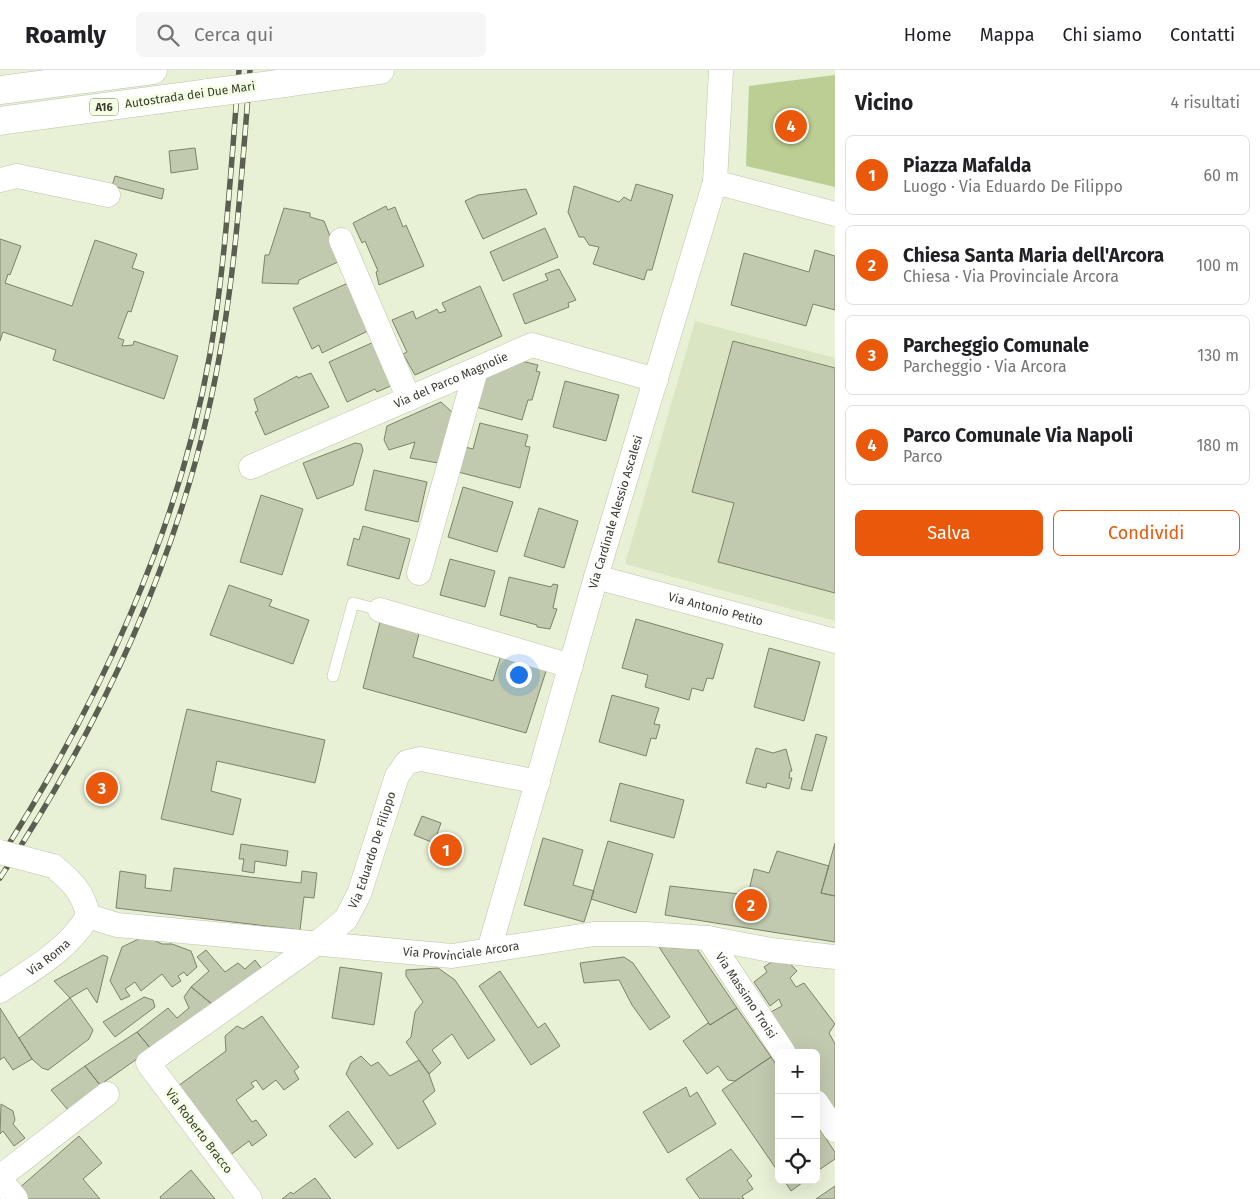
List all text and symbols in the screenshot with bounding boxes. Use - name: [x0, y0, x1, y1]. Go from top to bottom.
- search box: [136, 12, 486, 57]
- text: Roamly: [25, 21, 106, 49]
- icon: search: [154, 21, 182, 49]
- text: Cerca qui: [194, 23, 273, 46]
- text: Home: [904, 24, 952, 46]
- text: Mappa: [980, 24, 1034, 46]
- text: Chi siamo: [1062, 24, 1142, 46]
- text: Contatti: [1170, 24, 1235, 46]
- street label: Autostrada dei Due Mari: [124, 79, 256, 111]
- text: Vicino: [855, 90, 913, 116]
- text: 4 risultati: [1170, 93, 1240, 112]
- road number: A16: [90, 98, 118, 116]
- pin: 4: [775, 107, 807, 145]
- text: Piazza Mafalda: [903, 154, 1031, 177]
- text: 1: [868, 166, 876, 185]
- text: 60 m: [1204, 166, 1239, 185]
- text: Luogo · Via Eduardo De Filippo: [903, 177, 1123, 196]
- text: Chiesa Santa Maria dell'Arcora: [903, 244, 1164, 267]
- text: 2: [868, 256, 876, 275]
- text: 100 m: [1196, 256, 1239, 275]
- text: Chiesa · Via Provinciale Arcora: [903, 267, 1119, 286]
- text: Parcheggio Comunale: [903, 334, 1089, 357]
- text: 3: [868, 346, 876, 365]
- text: 130 m: [1197, 346, 1239, 365]
- street label: Via del Parco Magnolie: [392, 349, 510, 411]
- text: Parcheggio · Via Arcora: [903, 357, 1067, 376]
- text: Parco Comunale Via Napoli: [903, 424, 1133, 447]
- street label: Via Cardinale Alessio Ascalesi: [586, 433, 645, 590]
- text: 4: [867, 436, 877, 455]
- text: 180 m: [1196, 436, 1239, 455]
- text: Parco: [903, 447, 943, 466]
- button: Salva: [855, 510, 1043, 556]
- button: Condividi: [1053, 510, 1240, 556]
- street label: Via Antonio Petito: [667, 590, 765, 628]
- your location: [506, 662, 532, 688]
- pin: 3: [86, 769, 118, 807]
- street label: Via Eduardo De Filippo: [346, 790, 399, 911]
- pin: 1: [430, 831, 462, 869]
- pin: 2: [735, 886, 767, 924]
- street label: Via Roma: [24, 936, 73, 978]
- street label: Via Provinciale Arcora: [402, 939, 520, 963]
- street label: Via Massimo Troisi: [713, 950, 779, 1041]
- map controls: [775, 1049, 820, 1184]
- button: +: [775, 1049, 820, 1094]
- street label: Via Roberto Bracco: [163, 1086, 235, 1176]
- button: −: [775, 1094, 820, 1139]
- button: locate: [775, 1139, 820, 1184]

